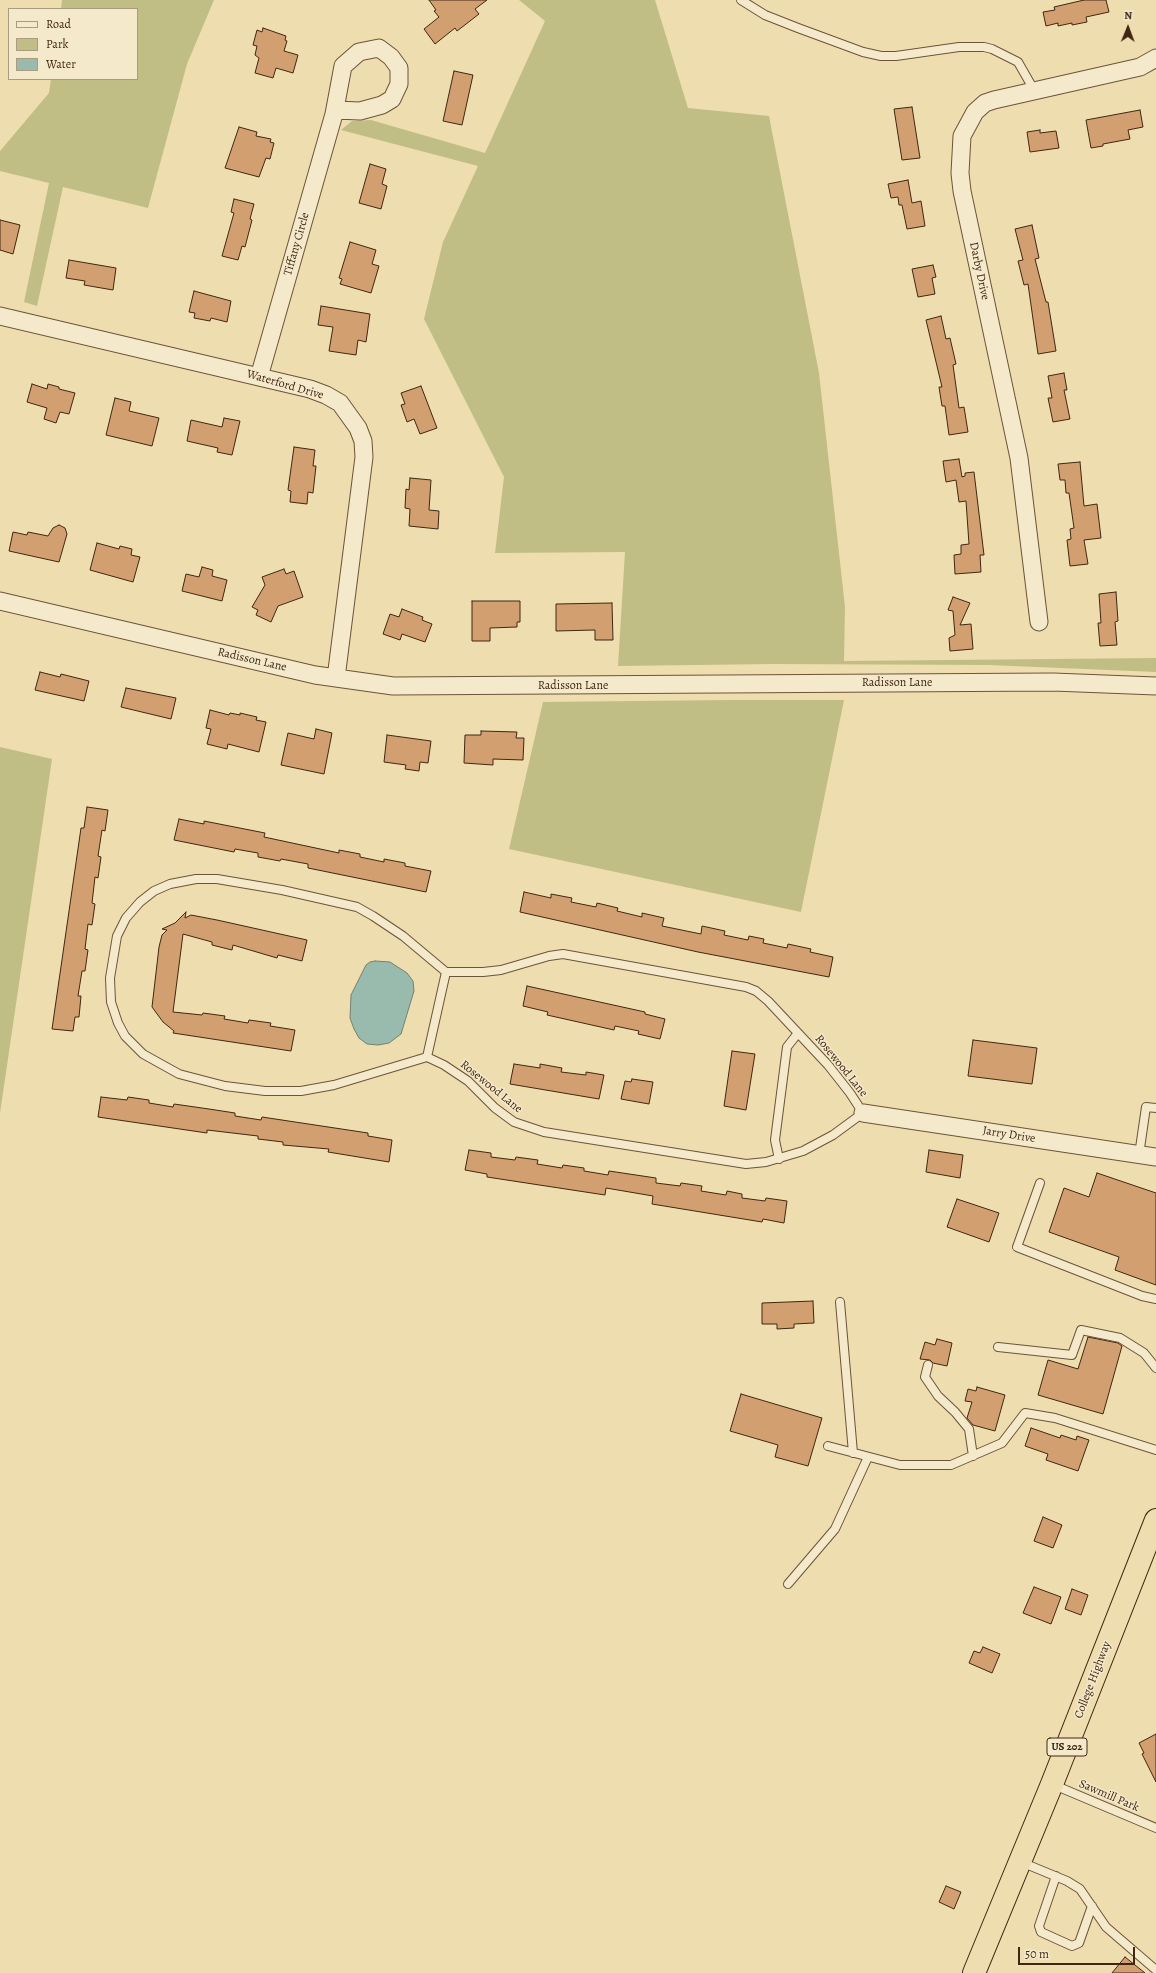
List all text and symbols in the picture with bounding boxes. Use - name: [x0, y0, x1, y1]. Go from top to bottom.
- legend: [8, 8, 138, 80]
- north arrow: [1108, 8, 1148, 48]
- text: N: [1124, 8, 1132, 23]
- text: Road: [46, 16, 71, 32]
- text: Park: [46, 36, 69, 52]
- text: Water: [46, 56, 76, 72]
- street label: Tiffany Circle: [281, 211, 313, 277]
- street label: Darby Drive: [966, 241, 992, 301]
- street label: Waterford Drive: [245, 367, 325, 403]
- street label: Radisson Lane: [216, 645, 288, 675]
- street label: Radisson Lane: [862, 676, 932, 690]
- street label: Radisson Lane: [538, 679, 608, 693]
- street label: Rosewood Lane: [812, 1032, 870, 1100]
- street label: Rosewood Lane: [457, 1058, 525, 1116]
- street label: Jarry Drive: [982, 1124, 1036, 1146]
- street label: College Highway: [1072, 1639, 1114, 1721]
- road number: US 202: [1047, 1738, 1087, 1756]
- street label: Sawmill Park: [1077, 1777, 1141, 1815]
- scale bar: [1020, 1939, 1137, 1965]
- text: 50 m: [1025, 1946, 1049, 1962]

